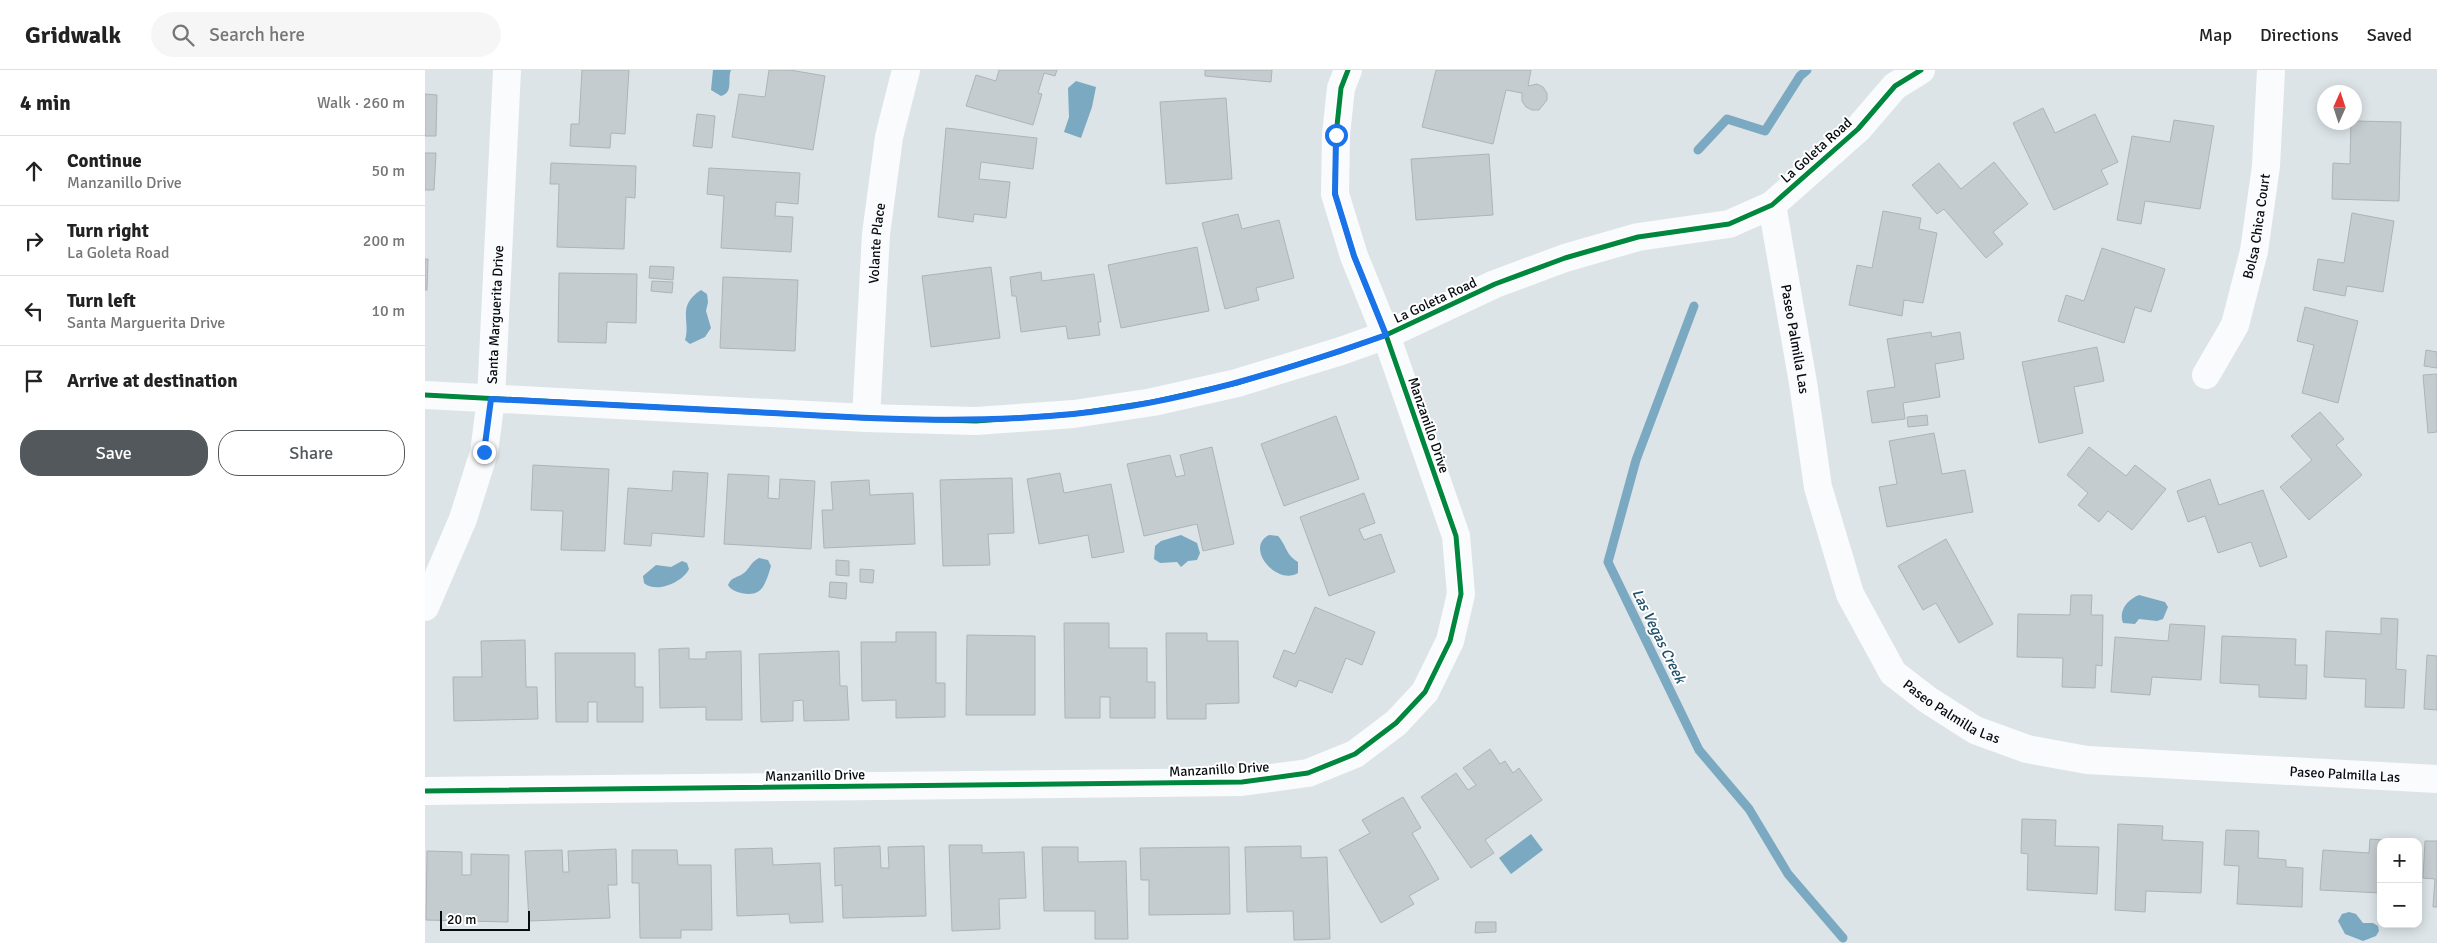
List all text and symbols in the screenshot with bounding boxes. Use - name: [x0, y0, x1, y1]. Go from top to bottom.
- search box: [151, 12, 501, 57]
- text: Gridwalk: [25, 20, 121, 50]
- icon: search: [169, 21, 197, 49]
- text: Search here: [209, 23, 305, 47]
- text: Map: [2199, 24, 2232, 46]
- text: Directions: [2260, 24, 2339, 46]
- text: Saved: [2367, 24, 2412, 46]
- north arrow: [2317, 85, 2362, 130]
- text: 4 min: [20, 90, 71, 116]
- text: Walk · 260 m: [317, 93, 405, 113]
- street label: La Goleta Road: [1777, 114, 1855, 187]
- route start: [1325, 124, 1348, 147]
- text: Continue: [67, 149, 142, 173]
- icon: ahead: [20, 157, 48, 185]
- text: 50 m: [371, 161, 405, 181]
- street label: Bolsa Chica Court: [2239, 172, 2274, 281]
- text: Manzanillo Drive: [67, 173, 182, 193]
- street label: Volante Place: [865, 202, 889, 284]
- text: Turn right: [67, 219, 149, 243]
- icon: right: [20, 227, 48, 255]
- text: 200 m: [363, 231, 405, 251]
- text: La Goleta Road: [67, 243, 169, 263]
- street label: Santa Marguerita Drive: [484, 245, 507, 384]
- street label: La Goleta Road: [1391, 274, 1479, 327]
- street label: Paseo Palmilla Las: [1777, 283, 1812, 395]
- text: Turn left: [67, 289, 136, 313]
- icon: left: [20, 297, 48, 325]
- text: 10 m: [371, 301, 405, 321]
- text: Santa Marguerita Drive: [67, 313, 225, 333]
- icon: arrive: [20, 367, 48, 395]
- text: Arrive at destination: [67, 369, 238, 393]
- street label: Manzanillo Drive: [1404, 375, 1453, 475]
- button: Save: [20, 430, 208, 476]
- button: Share: [218, 430, 405, 476]
- route end: [473, 441, 496, 464]
- water label: Las Vegas Creek: [1628, 586, 1690, 687]
- street label: Paseo Palmilla Las: [1900, 676, 2002, 747]
- street label: Manzanillo Drive: [1168, 758, 1270, 781]
- street label: Paseo Palmilla Las: [2289, 763, 2401, 786]
- street label: Manzanillo Drive: [765, 766, 865, 785]
- map controls: [2377, 838, 2422, 928]
- button: +: [2377, 838, 2422, 883]
- button: −: [2377, 883, 2422, 928]
- scale bar: [440, 908, 530, 931]
- text: 20 m: [447, 911, 476, 928]

